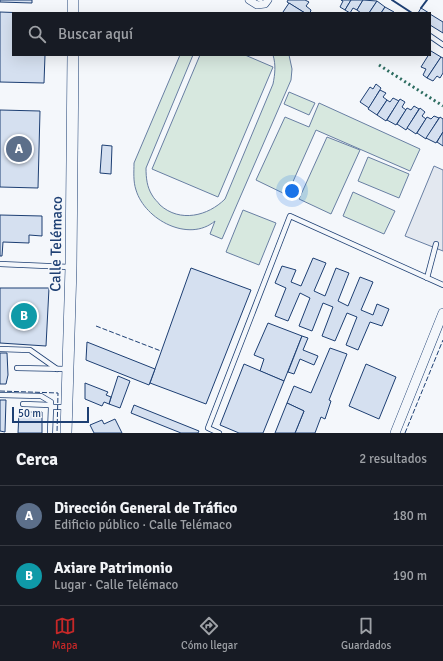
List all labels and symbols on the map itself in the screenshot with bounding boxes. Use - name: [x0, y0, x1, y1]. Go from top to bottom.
- pin: A: [6, 134, 32, 164]
- your location: [282, 181, 302, 201]
- street label: Calle Telémaco: [46, 196, 66, 292]
- pin: B: [11, 301, 37, 331]
- scale bar: [12, 405, 89, 424]

